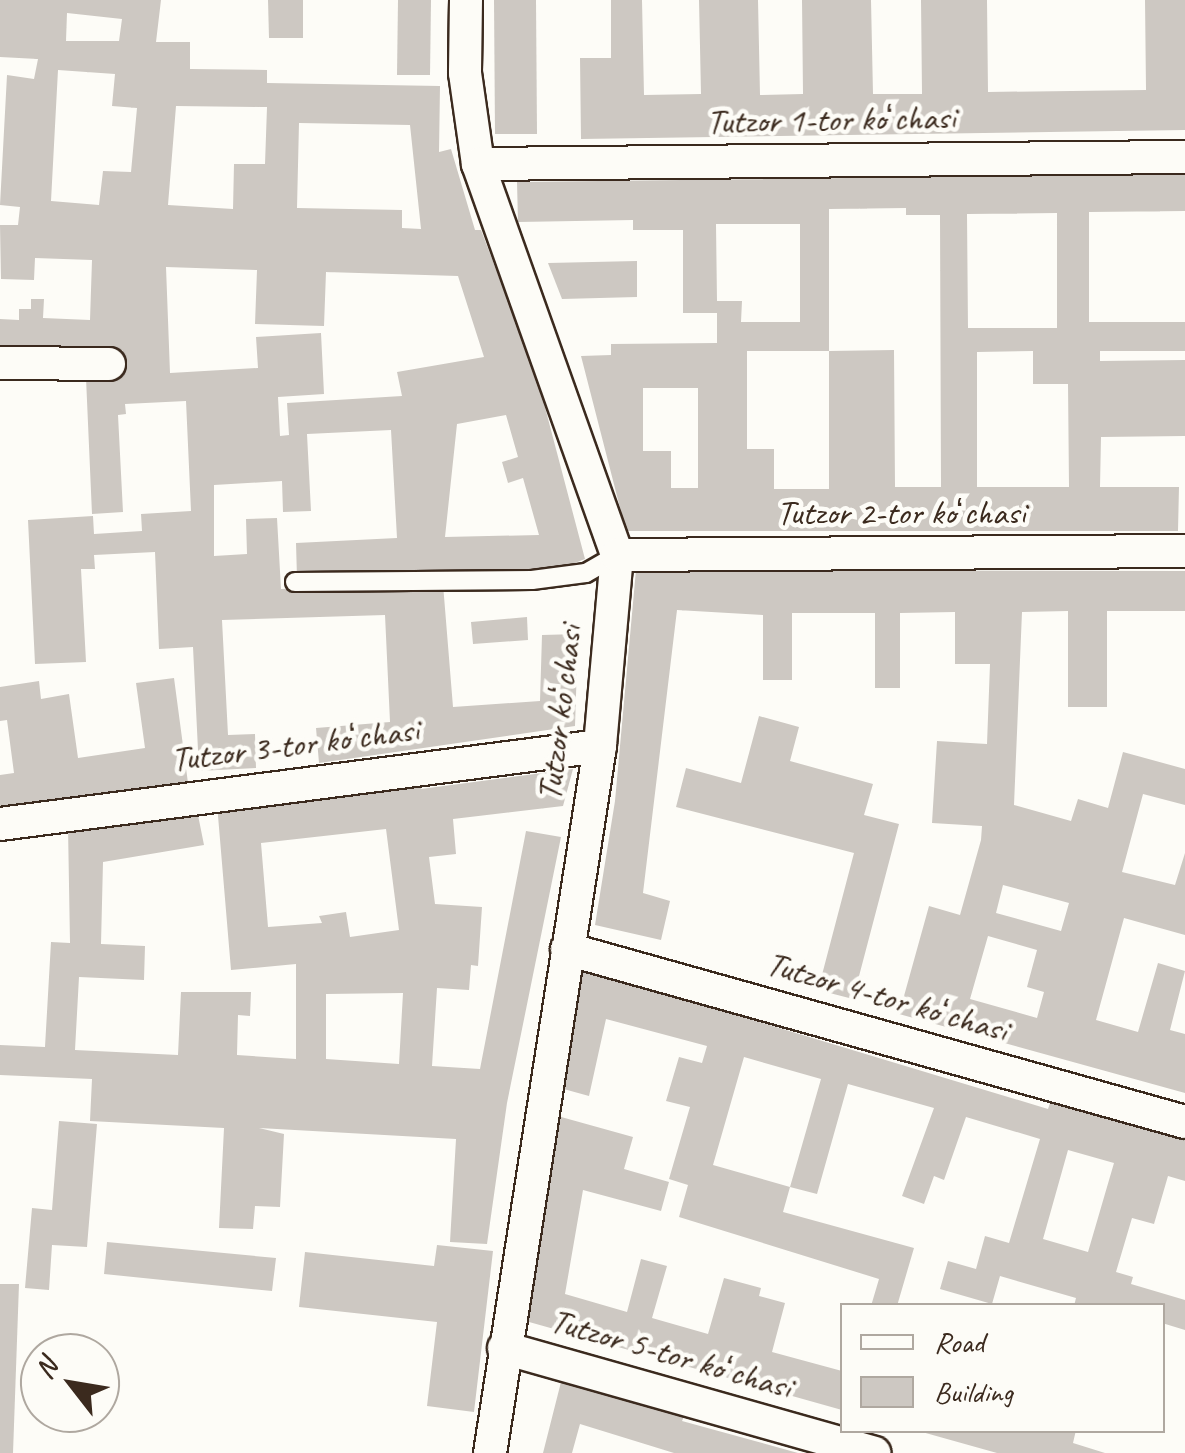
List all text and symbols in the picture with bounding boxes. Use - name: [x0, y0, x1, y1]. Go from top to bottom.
- street label: Tutzor 1-tor koʻchasi: [706, 97, 956, 143]
- street label: Tutzor 2-tor koʻchasi: [776, 492, 1026, 534]
- street label: Tutzor koʻchasi: [528, 622, 592, 804]
- street label: Tutzor 3-tor koʻchasi: [169, 709, 421, 781]
- street label: Tutzor 4-tor koʻchasi: [761, 942, 1013, 1052]
- street label: Tutzor 5-tor koʻchasi: [545, 1299, 797, 1409]
- legend: [840, 1303, 1165, 1433]
- text: Road: [934, 1323, 984, 1361]
- north arrow: [20, 1333, 120, 1433]
- text: N: [26, 1352, 65, 1385]
- text: Building: [934, 1373, 1013, 1411]

